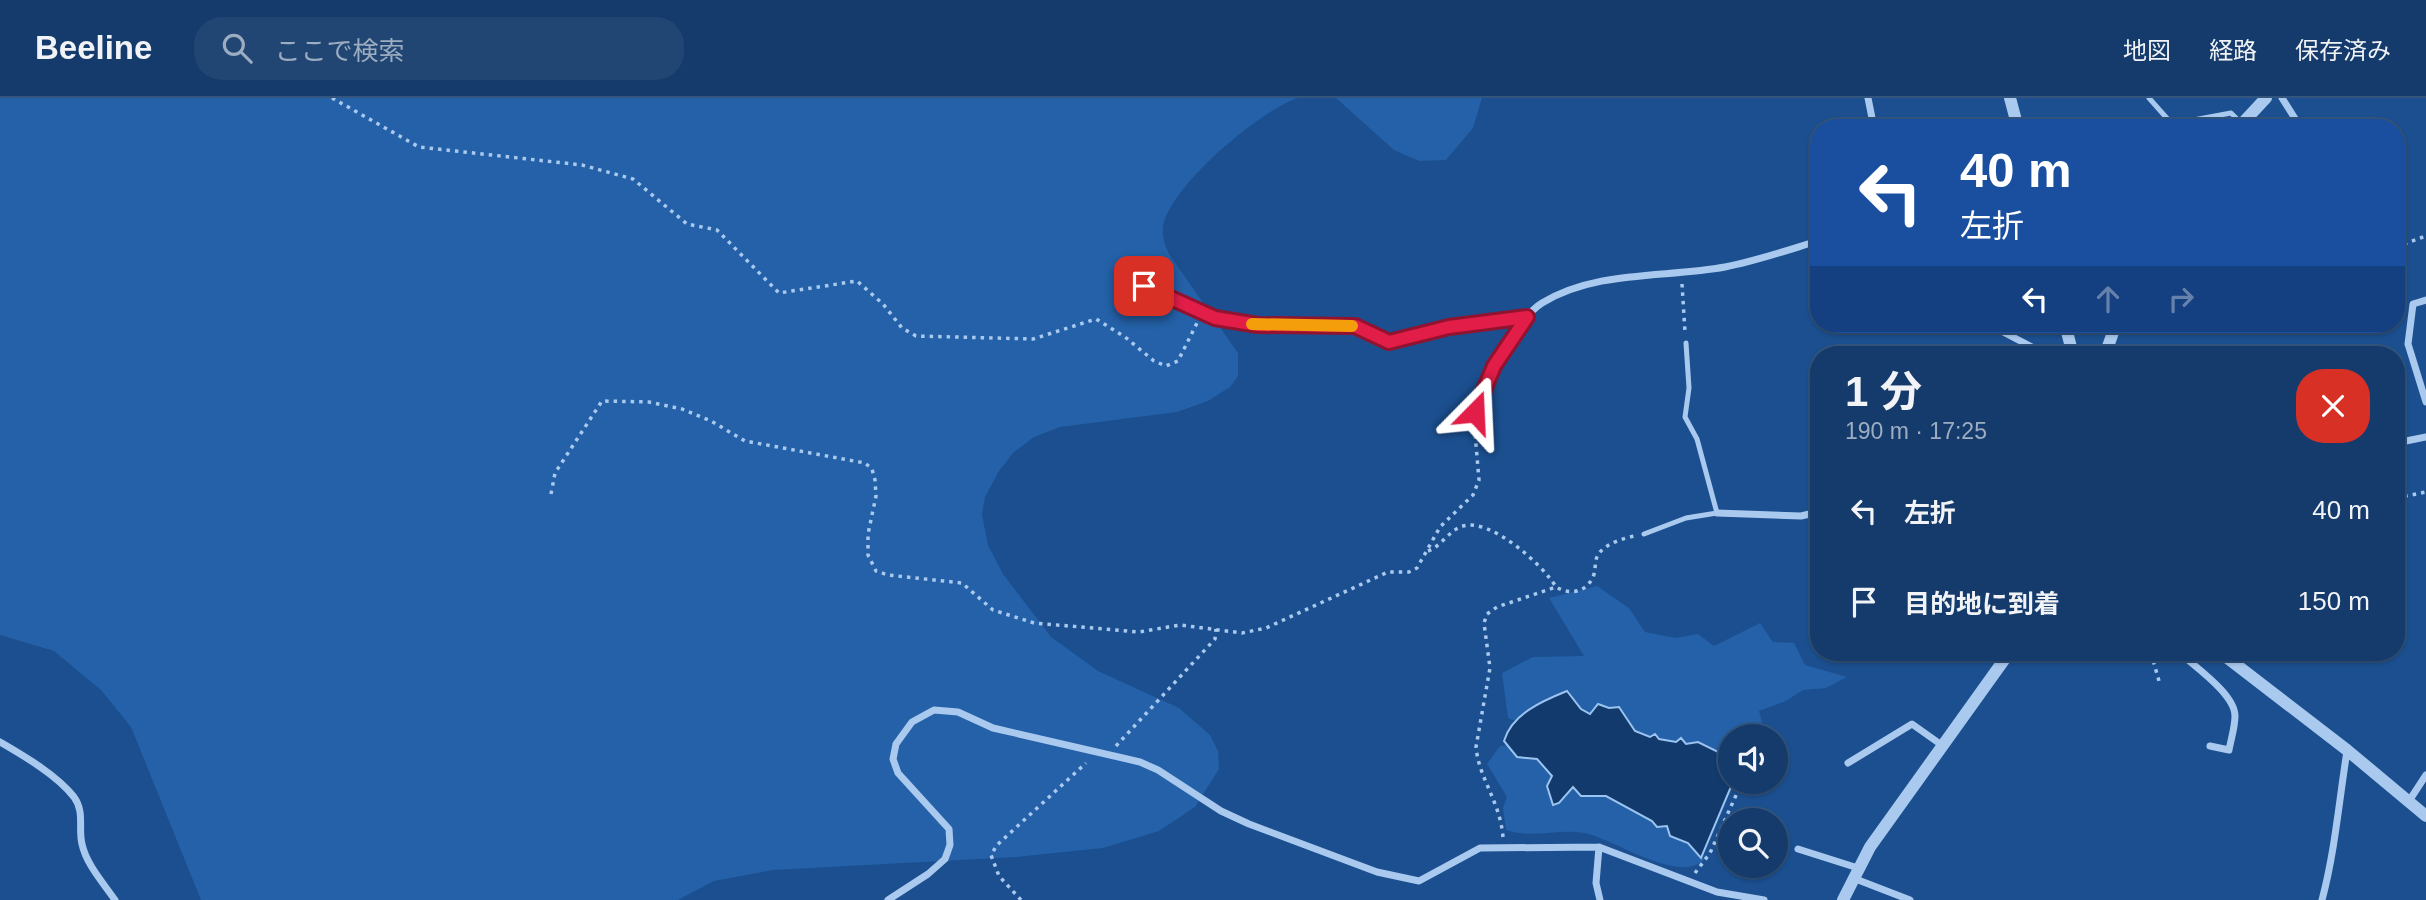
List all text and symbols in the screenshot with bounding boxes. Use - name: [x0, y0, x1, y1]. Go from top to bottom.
- search box: [194, 17, 684, 80]
- text: Beeline: [35, 29, 152, 66]
- icon: search: [218, 29, 256, 67]
- text: ここで検索: [274, 36, 404, 66]
- text: 地図: [2123, 37, 2171, 64]
- text: 経路: [2209, 37, 2257, 64]
- text: 保存済み: [2295, 37, 2391, 64]
- text: 40 m: [1960, 143, 2072, 197]
- icon: left: [1845, 147, 1936, 238]
- text: 左折: [1960, 208, 2024, 244]
- pin: [1114, 256, 1174, 316]
- icon: arrive: [1125, 267, 1163, 305]
- icon: left: [2016, 280, 2054, 318]
- icon: ahead: [2089, 280, 2127, 318]
- icon: right: [2162, 280, 2200, 318]
- text: 1 分: [1845, 368, 1922, 415]
- button: close: [2296, 369, 2370, 443]
- position arrow: [1438, 375, 1512, 449]
- text: 190 m · 17:25: [1845, 418, 1987, 444]
- icon: left: [1845, 492, 1883, 530]
- text: 40 m: [2312, 495, 2370, 525]
- text: 左折: [1904, 498, 1956, 528]
- icon: arrive: [1845, 583, 1883, 621]
- text: 150 m: [2298, 586, 2370, 616]
- text: 目的地に到着: [1904, 589, 2060, 619]
- map controls: [1718, 724, 1788, 878]
- button: sound: [1718, 724, 1788, 794]
- button: search: [1718, 808, 1788, 878]

